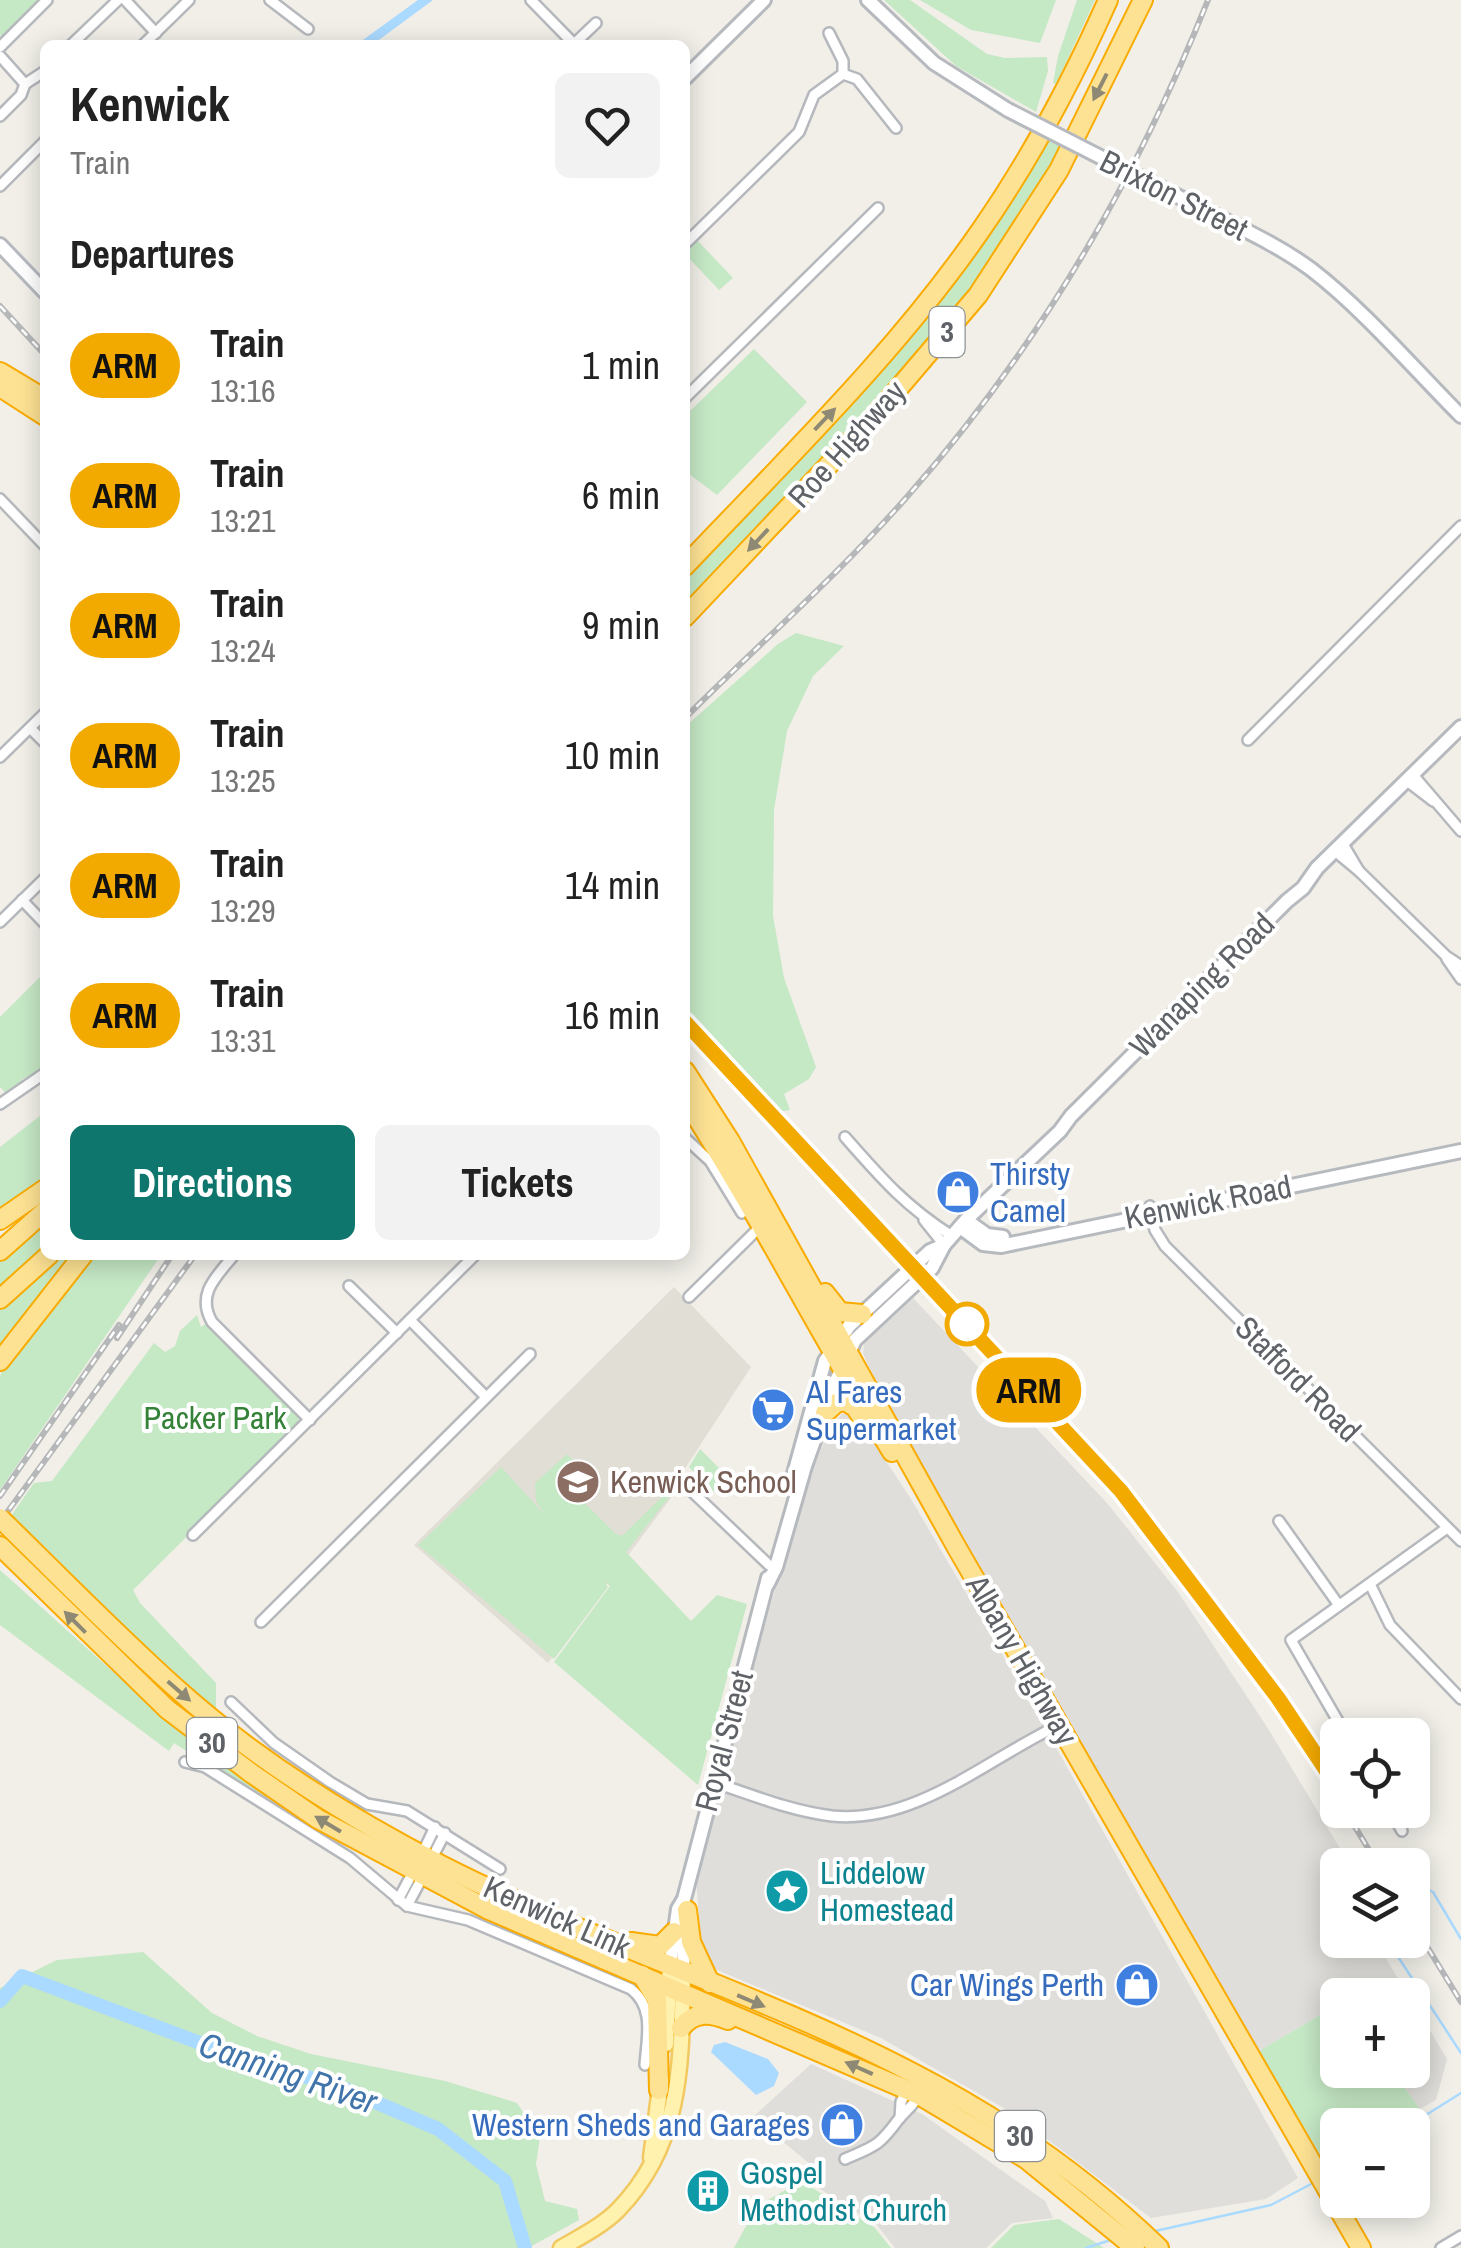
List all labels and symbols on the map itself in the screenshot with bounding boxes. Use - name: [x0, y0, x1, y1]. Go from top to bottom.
- one-way arrow: [1092, 73, 1109, 102]
- street label: Brixton Street: [1093, 139, 1255, 250]
- road number: 3: [930, 307, 964, 357]
- street label: Roe Highway: [778, 371, 915, 517]
- one-way arrow: [812, 407, 836, 431]
- one-way arrow: [747, 527, 770, 551]
- street label: Wanaping Road: [1120, 903, 1284, 1067]
- place label: Thirsty Camel: [990, 1152, 1070, 1232]
- street label: Kenwick Road: [1121, 1164, 1295, 1239]
- shop icon: Thirsty Camel: [935, 1169, 981, 1215]
- unlabelled marker: [946, 1303, 988, 1345]
- street label: Stafford Road: [1226, 1306, 1371, 1451]
- line badge: ARM: [972, 1358, 1086, 1422]
- place label: Al Fares Supermarket: [805, 1370, 956, 1450]
- supermarket icon: Al Fares Supermarket: [750, 1387, 796, 1433]
- park label: Packer Park: [144, 1396, 287, 1439]
- school or university icon: Kenwick School: [555, 1459, 601, 1505]
- place label: Kenwick School: [610, 1460, 797, 1503]
- street label: Albany Highway: [956, 1566, 1088, 1753]
- one-way arrow: [63, 1610, 87, 1634]
- street label: Royal Street: [684, 1666, 763, 1816]
- one-way arrow: [166, 1679, 191, 1701]
- road number: 30: [187, 1718, 237, 1768]
- one-way arrow: [314, 1816, 342, 1833]
- place label: Liddelow Homestead: [820, 1851, 954, 1931]
- street label: Kenwick Link: [477, 1865, 638, 1968]
- place icon: Liddelow Homestead: [764, 1868, 810, 1914]
- shop icon: Car Wings Perth: [1114, 1962, 1160, 2008]
- place label: Car Wings Perth: [910, 1963, 1104, 2006]
- one-way arrow: [736, 1993, 766, 2009]
- water label: Canning River: [193, 2020, 385, 2125]
- one-way arrow: [844, 2060, 874, 2076]
- shop icon: Western Sheds and Garages: [819, 2102, 865, 2148]
- place label: Western Sheds and Garages: [472, 2103, 810, 2146]
- road number: 30: [995, 2111, 1045, 2161]
- place label: Gospel Methodist Church: [740, 2151, 947, 2231]
- building icon: Gospel Methodist Church: [685, 2168, 731, 2214]

